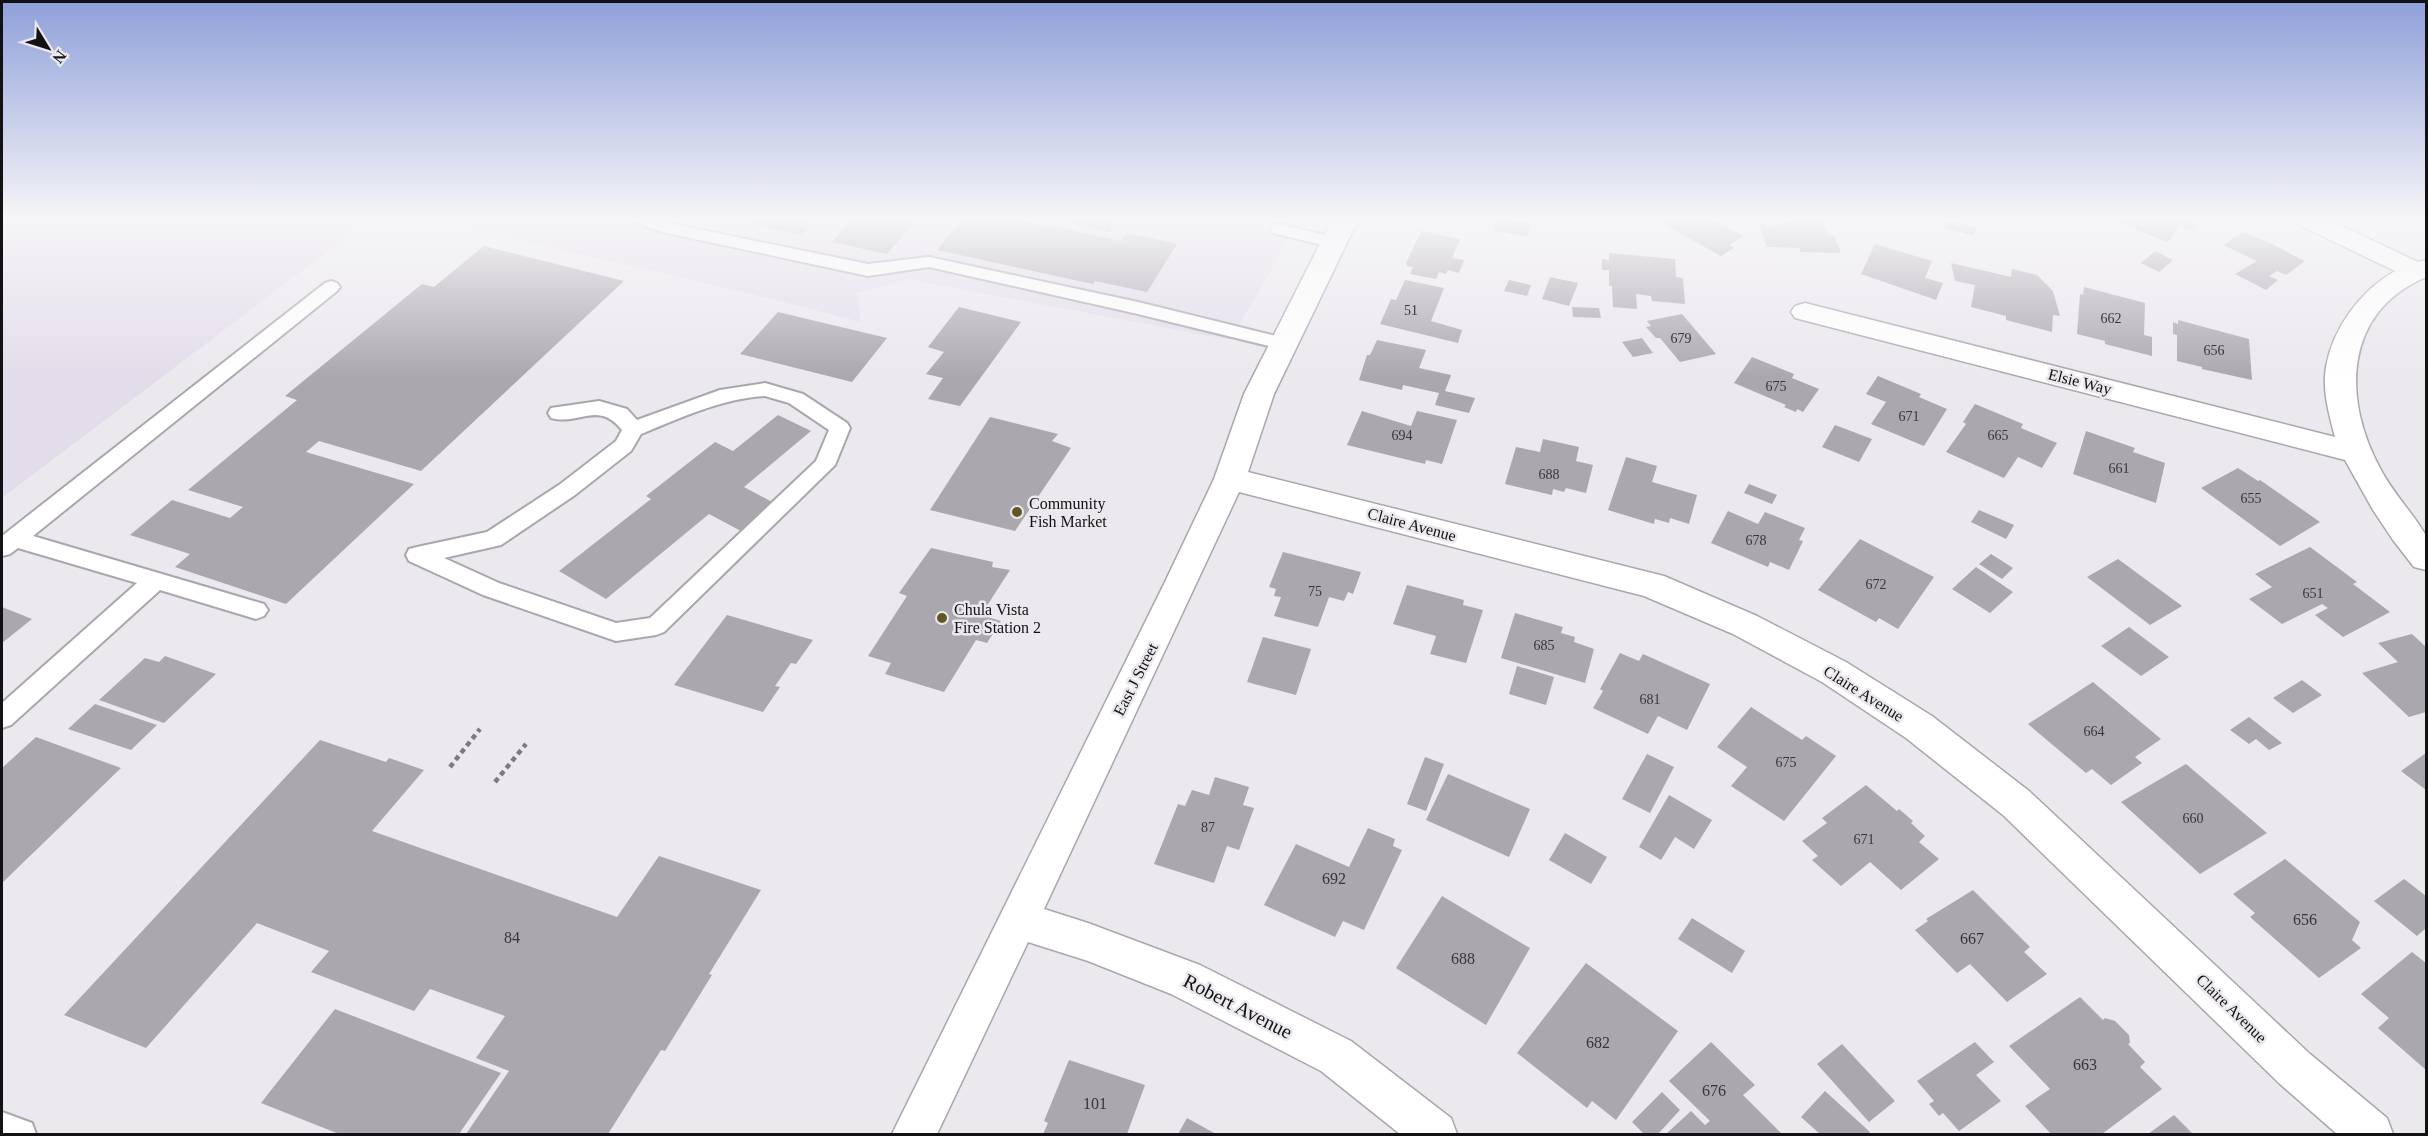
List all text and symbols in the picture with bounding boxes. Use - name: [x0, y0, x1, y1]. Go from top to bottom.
- north arrow: [18, 18, 78, 78]
- text: N: [49, 47, 70, 67]
- house number: 51: [1404, 303, 1418, 318]
- house number: 662: [2101, 311, 2122, 326]
- house number: 679: [1671, 331, 1692, 346]
- house number: 656: [2204, 343, 2225, 358]
- street label: Elsie Way: [2046, 365, 2113, 399]
- house number: 675: [1766, 379, 1787, 394]
- house number: 671: [1899, 409, 1920, 424]
- house number: 694: [1392, 428, 1413, 443]
- house number: 665: [1988, 428, 2009, 443]
- house number: 661: [2109, 461, 2130, 476]
- house number: 688: [1539, 467, 1560, 482]
- house number: 655: [2241, 491, 2262, 506]
- place label: Community Fish Market: [1029, 495, 1107, 530]
- marker: Community Fish Market: [1010, 505, 1024, 519]
- street label: Claire Avenue: [1366, 505, 1458, 544]
- house number: 678: [1746, 533, 1767, 548]
- house number: 672: [1866, 577, 1887, 592]
- house number: 75: [1308, 584, 1322, 599]
- house number: 651: [2303, 586, 2324, 601]
- place label: Chula Vista Fire Station 2: [954, 601, 1041, 636]
- marker: Chula Vista Fire Station 2: [935, 611, 949, 625]
- house number: 685: [1534, 638, 1555, 653]
- street label: East J Street: [1110, 640, 1161, 718]
- street label: Claire Avenue: [1821, 662, 1907, 725]
- house number: 681: [1640, 692, 1661, 707]
- house number: 664: [2084, 724, 2105, 739]
- house number: 675: [1776, 755, 1797, 770]
- house number: 660: [2183, 811, 2204, 826]
- house number: 87: [1201, 820, 1215, 835]
- house number: 671: [1854, 832, 1875, 847]
- house number: 692: [1322, 870, 1346, 887]
- house number: 656: [2293, 911, 2317, 928]
- house number: 84: [504, 929, 520, 946]
- house number: 667: [1960, 930, 1984, 947]
- house number: 688: [1451, 950, 1475, 967]
- street label: Robert Avenue: [1180, 969, 1296, 1043]
- street label: Claire Avenue: [2193, 971, 2270, 1046]
- house number: 682: [1586, 1034, 1610, 1051]
- house number: 663: [2073, 1056, 2097, 1073]
- house number: 676: [1702, 1082, 1726, 1099]
- house number: 101: [1083, 1095, 1107, 1112]

